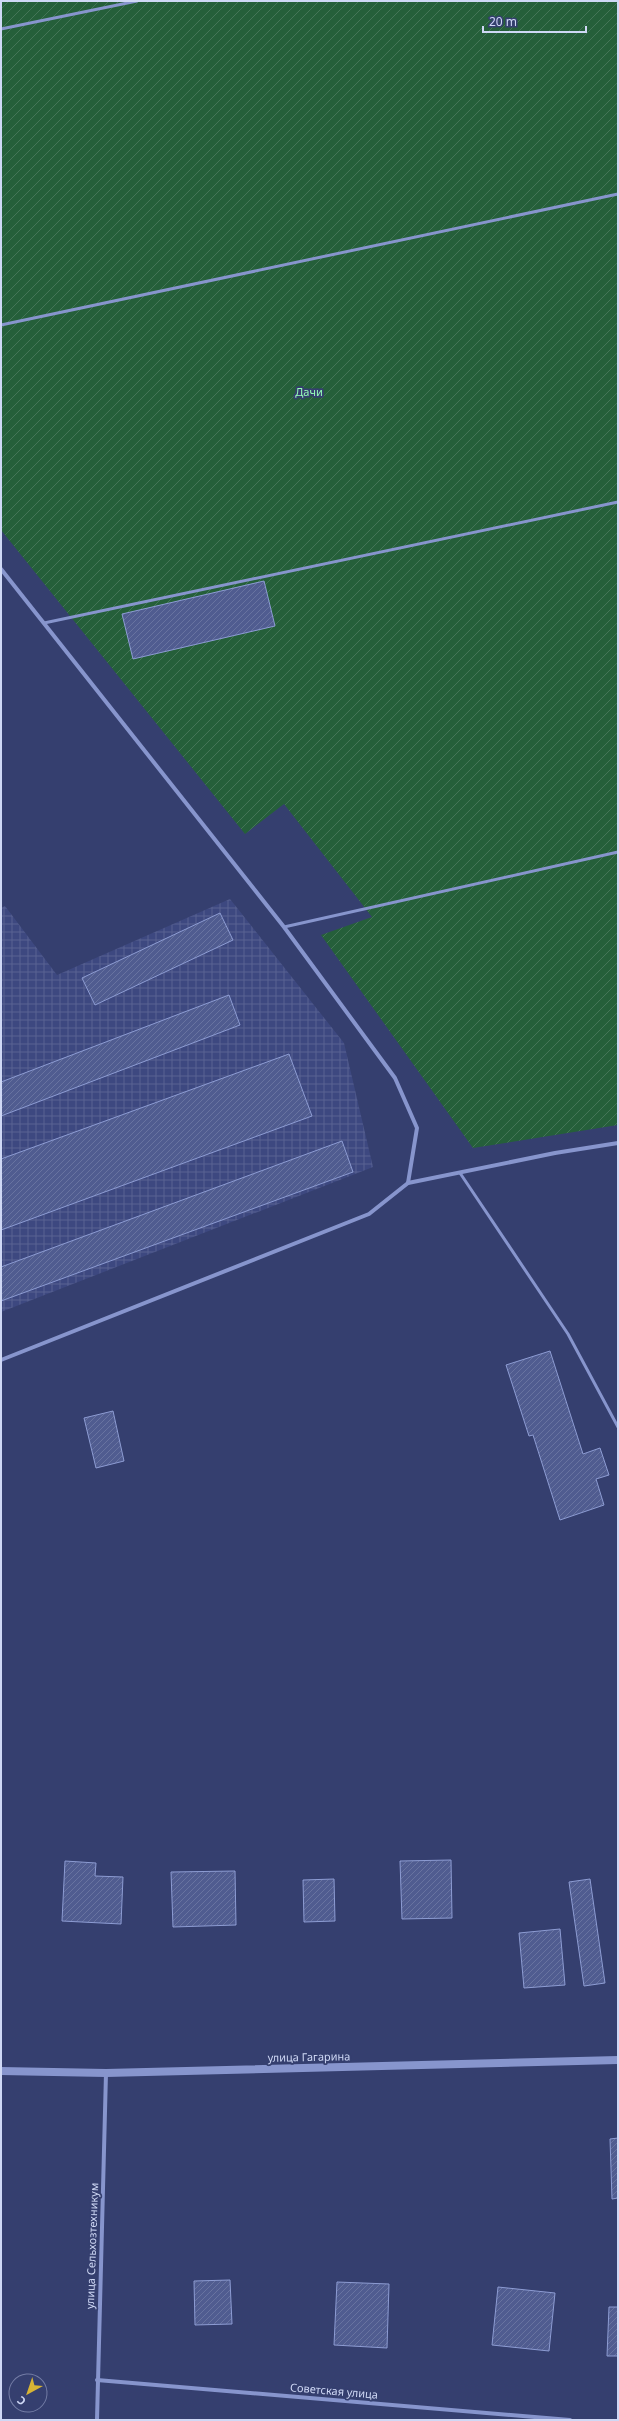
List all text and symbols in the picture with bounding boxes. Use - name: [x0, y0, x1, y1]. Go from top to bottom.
- scale bar: [483, 8, 586, 34]
- text: 20 m: [489, 13, 517, 30]
- park label: Дачи: [295, 384, 323, 399]
- street label: улица Гагарина: [268, 2048, 350, 2065]
- street label: улица Сельхозтехникум: [82, 2183, 101, 2309]
- north arrow: [8, 2373, 48, 2413]
- street label: Советская улица: [289, 2379, 379, 2402]
- text: С: [14, 2393, 29, 2409]

